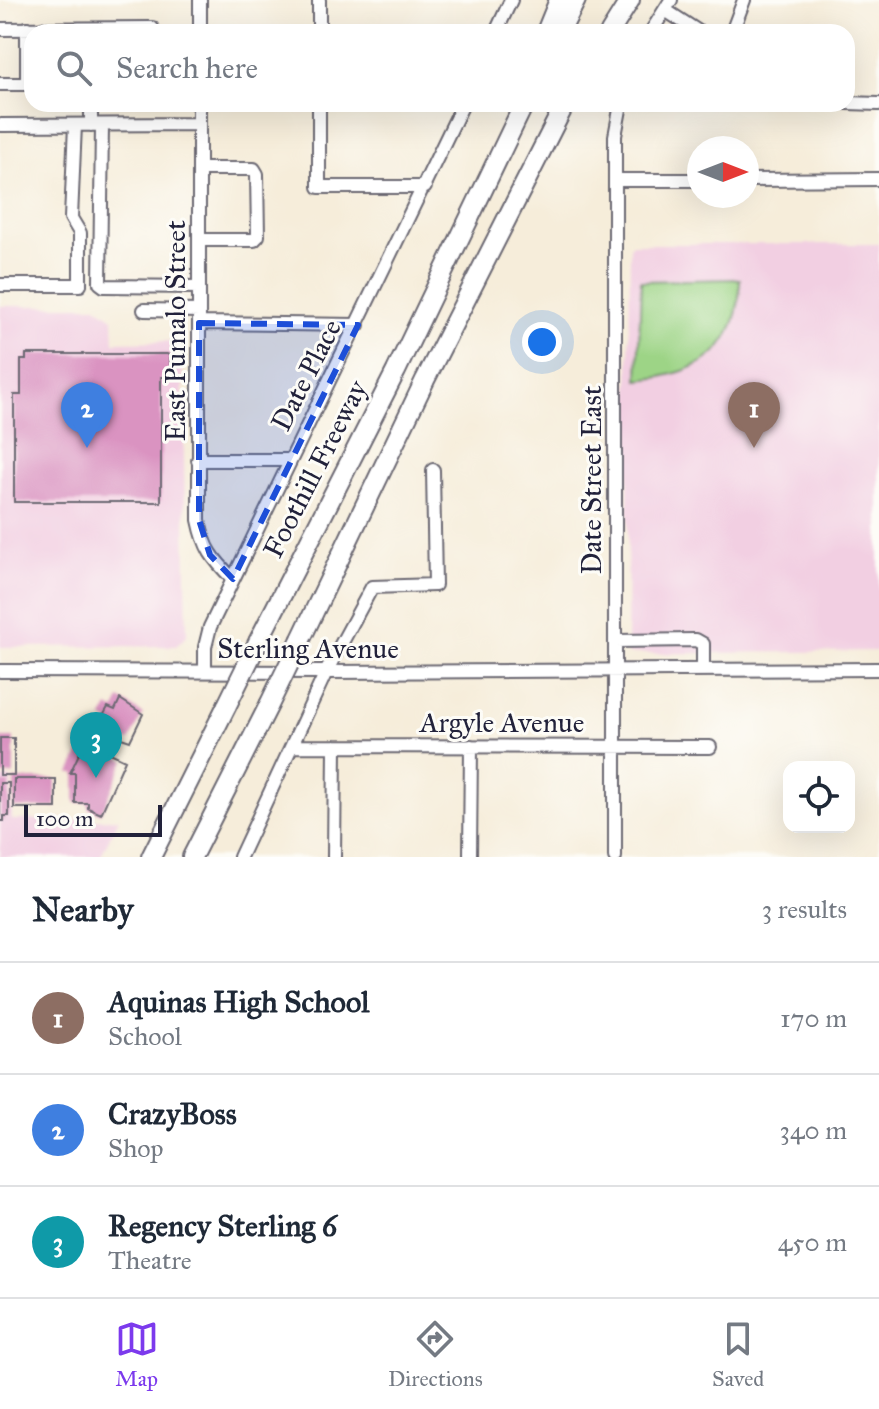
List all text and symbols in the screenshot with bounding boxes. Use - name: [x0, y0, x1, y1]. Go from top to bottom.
- search box: [24, 24, 855, 112]
- icon: search: [52, 46, 96, 90]
- text: Search here: [116, 50, 258, 86]
- north arrow: [687, 136, 759, 208]
- street label: East Pumalo Street: [158, 220, 193, 442]
- street label: Date Place: [263, 313, 349, 437]
- your location: [522, 322, 562, 362]
- street label: Foothill Freeway: [255, 374, 375, 564]
- pin: 2: [61, 382, 113, 448]
- pin: 1: [728, 382, 780, 448]
- street label: Date Street East: [574, 385, 609, 575]
- street label: Sterling Avenue: [217, 631, 399, 666]
- street label: Argyle Avenue: [419, 705, 584, 740]
- pin: 3: [70, 712, 122, 778]
- map controls: [783, 761, 855, 833]
- button: locate: [783, 761, 855, 833]
- scale bar: [24, 801, 162, 837]
- text: 100 m: [36, 805, 93, 832]
- text: Nearby: [32, 889, 134, 930]
- text: 3 results: [762, 893, 847, 925]
- text: Aquinas High School: [108, 984, 369, 1020]
- text: 1: [53, 1002, 63, 1034]
- text: 170 m: [780, 1002, 847, 1034]
- text: School: [108, 1020, 182, 1052]
- text: CrazyBoss: [108, 1096, 237, 1132]
- text: 2: [52, 1114, 64, 1146]
- text: 340 m: [780, 1114, 847, 1146]
- text: Shop: [108, 1132, 164, 1164]
- text: Regency Sterling 6: [108, 1208, 337, 1244]
- text: 3: [53, 1226, 63, 1258]
- text: 450 m: [778, 1226, 847, 1258]
- text: Theatre: [108, 1244, 192, 1276]
- tab: Map: [115, 1317, 159, 1392]
- tab: Directions: [388, 1317, 483, 1392]
- tab: Saved: [712, 1317, 764, 1392]

